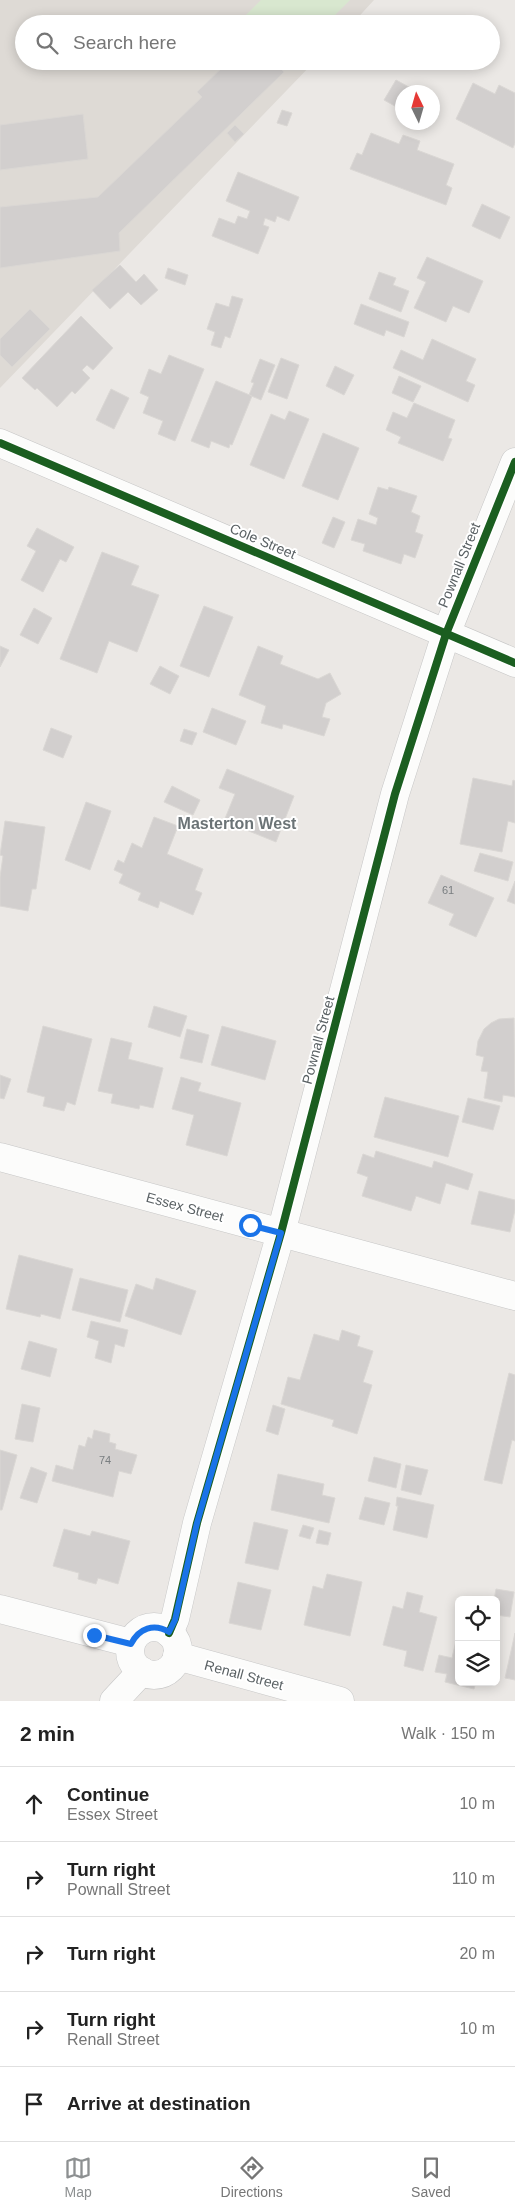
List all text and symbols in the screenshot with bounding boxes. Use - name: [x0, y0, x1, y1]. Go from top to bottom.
- search box: [15, 15, 500, 70]
- icon: search: [33, 29, 61, 57]
- text: Search here: [73, 32, 177, 53]
- north arrow: [395, 85, 440, 130]
- street label: Cole Street: [228, 520, 298, 562]
- street label: Pownall Street: [435, 520, 483, 610]
- district label: Masterton West: [178, 815, 297, 832]
- house number: 61: [442, 884, 454, 896]
- street label: Pownall Street: [299, 994, 337, 1086]
- street label: Essex Street: [145, 1189, 226, 1225]
- route start: [239, 1214, 262, 1237]
- house number: 74: [99, 1454, 111, 1466]
- map controls: [455, 1596, 500, 1686]
- button: locate: [455, 1596, 500, 1641]
- route end: [83, 1624, 106, 1647]
- button: layers: [455, 1641, 500, 1686]
- street label: Renall Street: [203, 1657, 285, 1693]
- text: 2 min: [20, 1722, 75, 1745]
- text: Walk · 150 m: [401, 1725, 495, 1742]
- text: Continue: [67, 1784, 149, 1805]
- icon: ahead: [20, 1790, 48, 1818]
- text: 10 m: [459, 1795, 495, 1812]
- text: Essex Street: [67, 1806, 158, 1823]
- text: Turn right: [67, 1859, 155, 1880]
- icon: right: [20, 1865, 48, 1893]
- text: 110 m: [452, 1870, 495, 1887]
- text: Pownall Street: [67, 1881, 170, 1898]
- icon: right: [20, 1940, 48, 1968]
- text: Turn right: [67, 1943, 155, 1964]
- text: 20 m: [459, 1945, 495, 1962]
- text: Turn right: [67, 2009, 155, 2030]
- icon: right: [20, 2015, 48, 2043]
- text: 10 m: [459, 2020, 495, 2037]
- text: Renall Street: [67, 2031, 160, 2048]
- icon: arrive: [20, 2090, 48, 2118]
- text: Arrive at destination: [67, 2093, 251, 2114]
- tab: Map: [64, 2154, 92, 2200]
- tab: Directions: [221, 2154, 283, 2200]
- tab: Saved: [411, 2154, 451, 2200]

